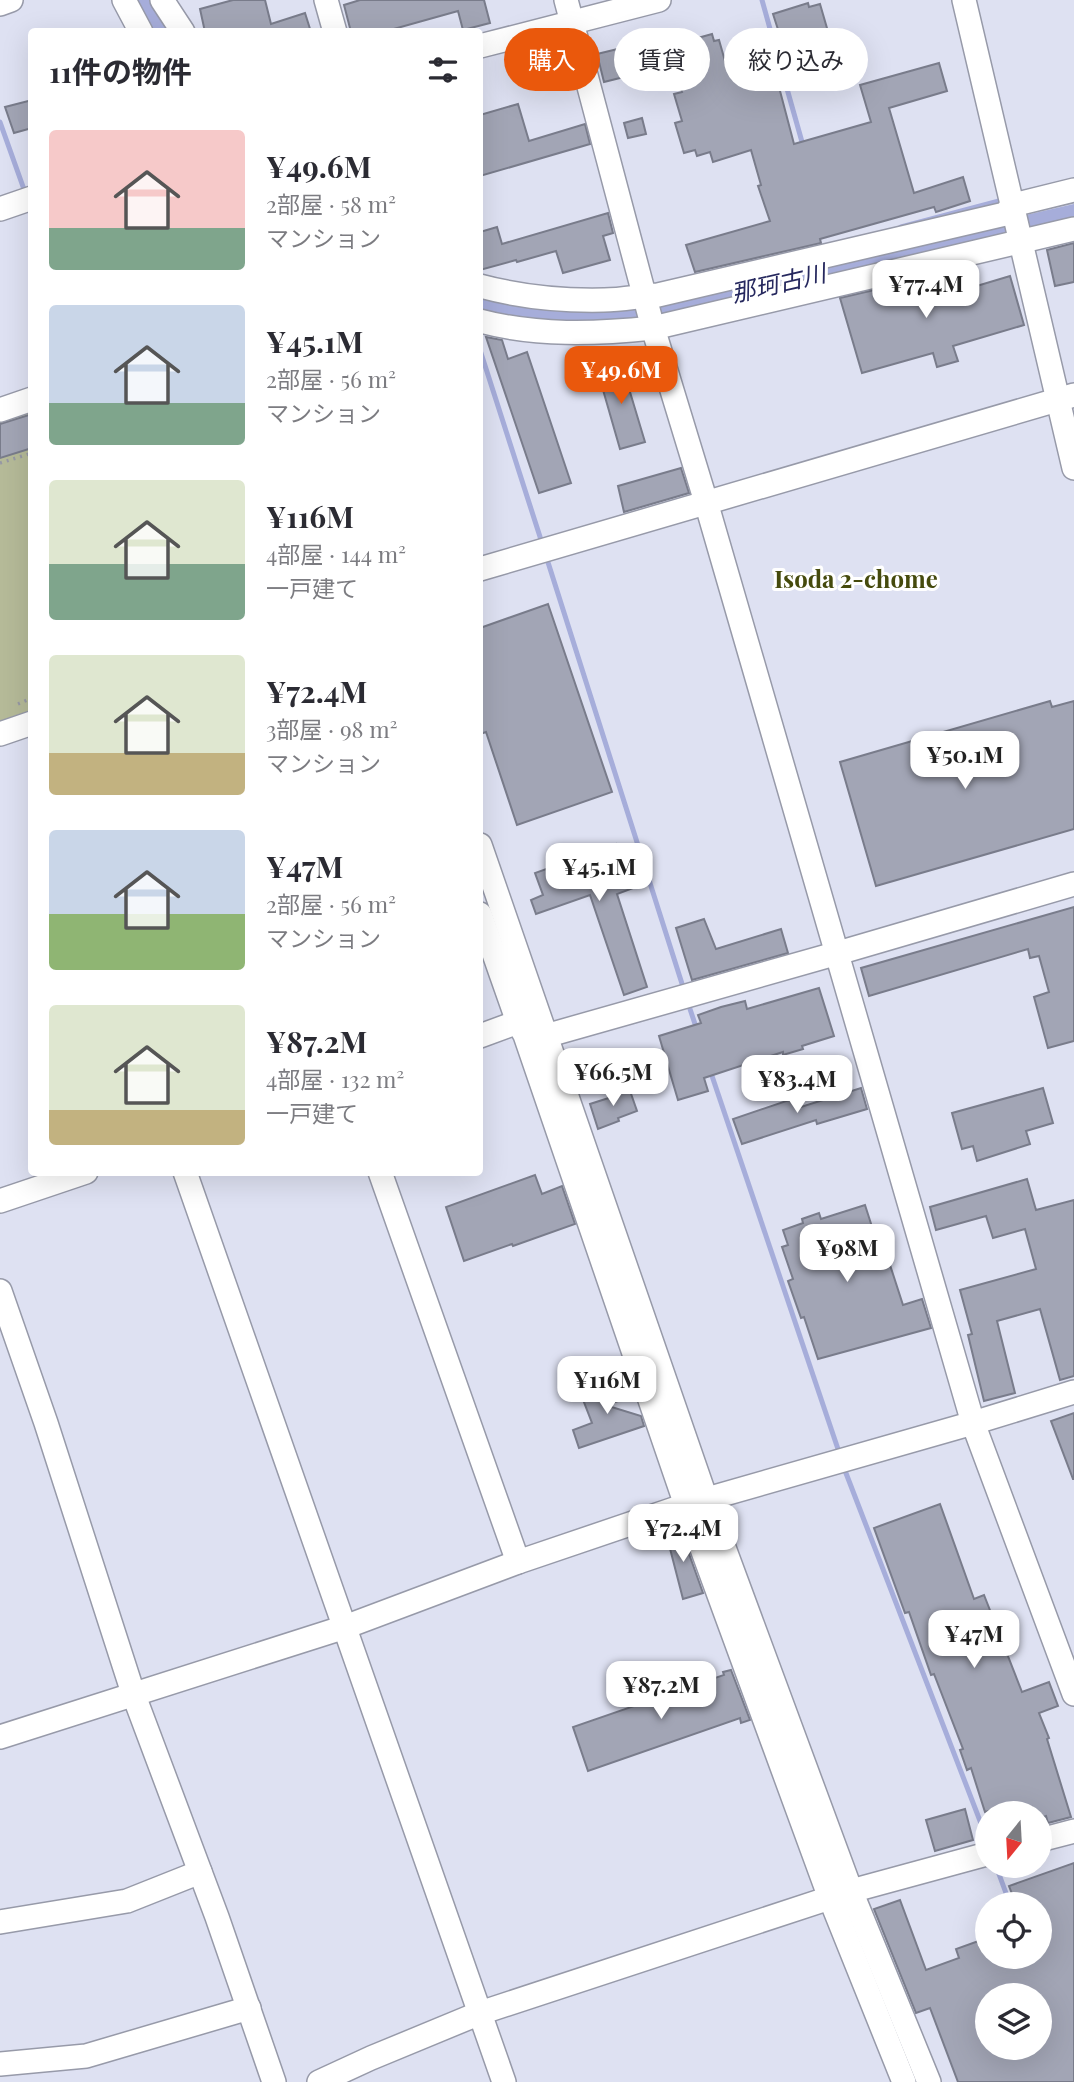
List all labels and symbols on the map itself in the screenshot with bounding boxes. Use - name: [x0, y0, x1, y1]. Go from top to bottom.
- water label: 那珂古川: [728, 255, 831, 308]
- pin: ¥77.4M: [869, 260, 983, 320]
- pin: ¥49.6M: [564, 346, 678, 406]
- district label: Isoda 2-chome: [774, 562, 938, 594]
- pin: ¥50.1M: [908, 732, 1022, 791]
- pin: ¥45.1M: [542, 844, 656, 903]
- pin: ¥66.5M: [556, 1048, 670, 1108]
- pin: ¥83.4M: [740, 1056, 854, 1115]
- pin: ¥98M: [806, 1224, 888, 1284]
- pin: ¥116M: [558, 1356, 656, 1416]
- pin: ¥72.4M: [626, 1504, 740, 1564]
- pin: ¥47M: [933, 1610, 1015, 1670]
- pin: ¥87.2M: [604, 1662, 718, 1721]
- north arrow: [975, 1801, 1052, 1878]

